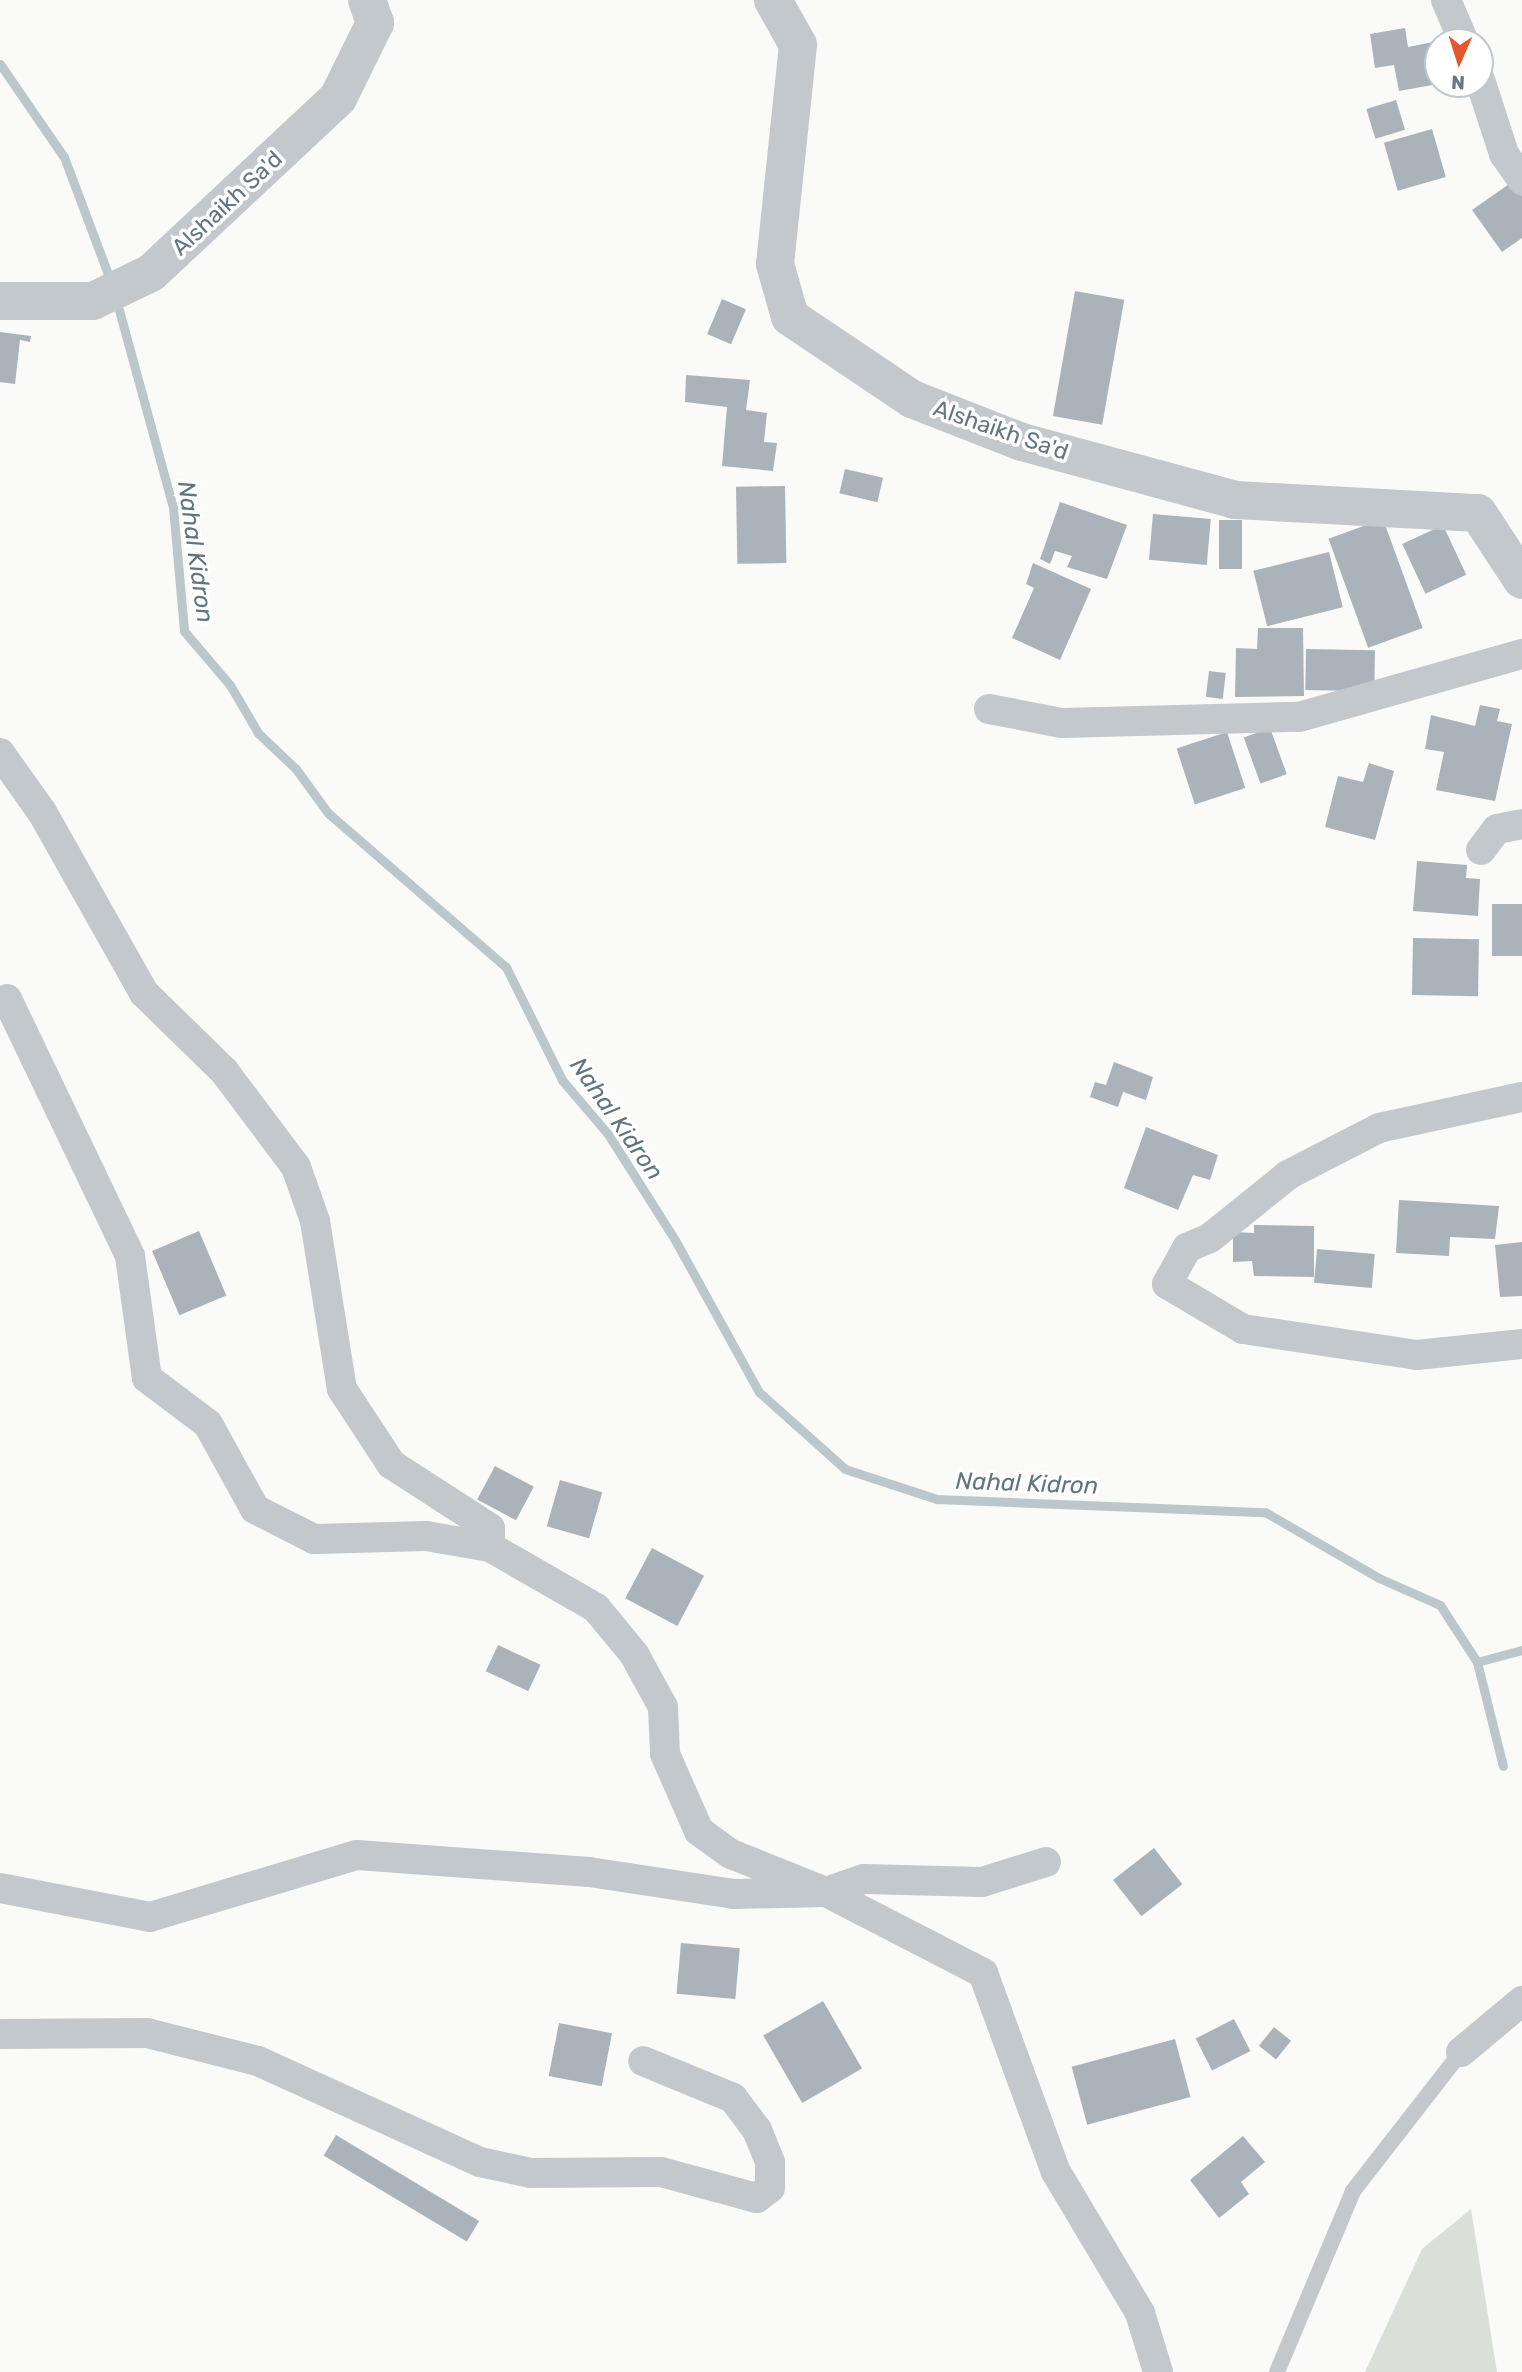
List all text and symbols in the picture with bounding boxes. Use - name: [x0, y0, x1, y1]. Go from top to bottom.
- north arrow: [1424, 28, 1494, 98]
- text: N: [1451, 71, 1465, 94]
- street label: Alshaikh Sa'd: [166, 145, 288, 261]
- street label: Alshaikh Sa'd: [930, 394, 1072, 466]
- water label: Nahal Kidron: [171, 479, 219, 625]
- water label: Nahal Kidron: [563, 1052, 669, 1186]
- water label: Nahal Kidron: [955, 1467, 1099, 1501]

